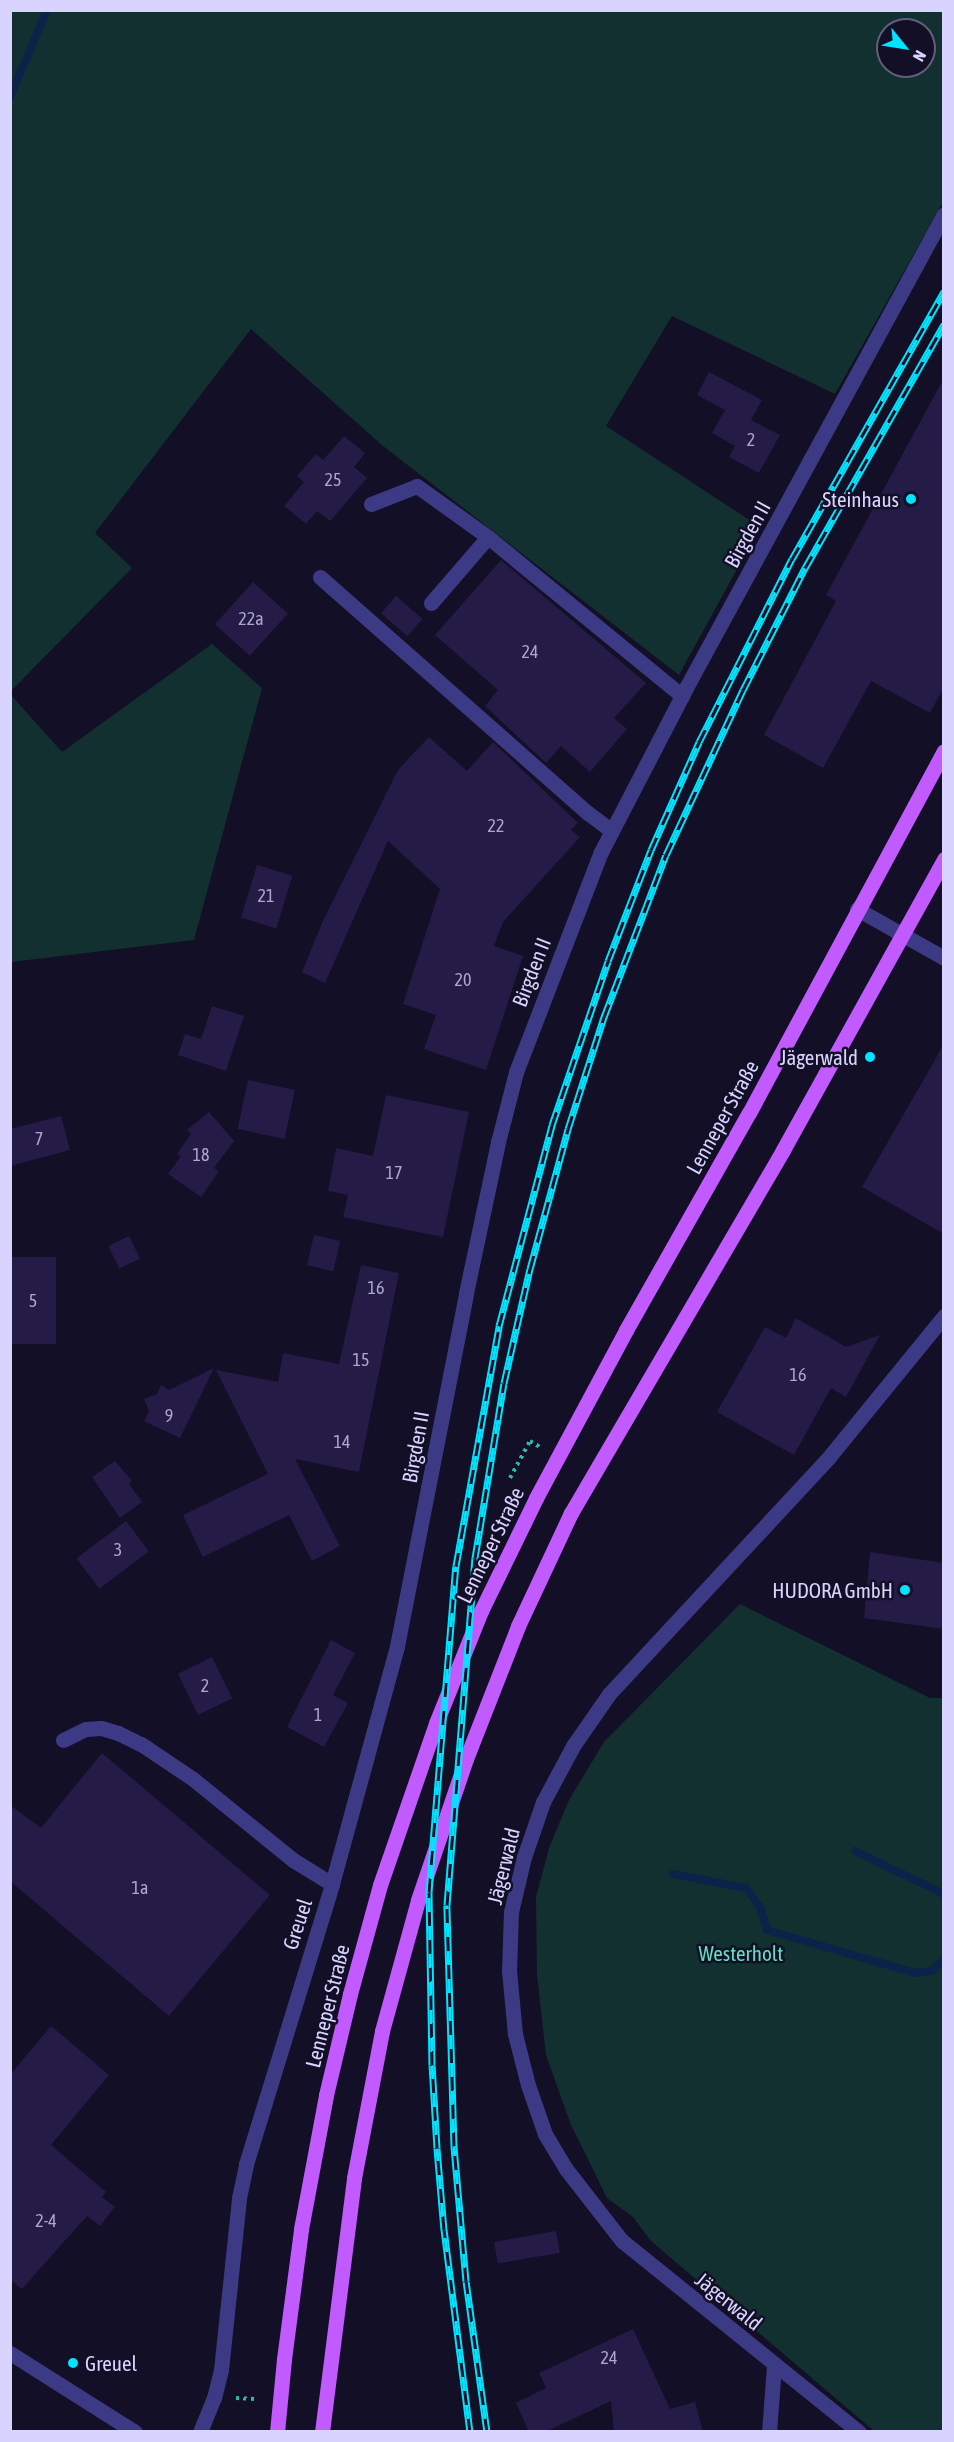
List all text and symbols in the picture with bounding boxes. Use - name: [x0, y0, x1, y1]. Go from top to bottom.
- north arrow: [876, 18, 936, 78]
- text: N: [910, 47, 930, 65]
- house number: 2: [747, 429, 755, 451]
- house number: 25: [325, 469, 341, 491]
- place label: Steinhaus: [822, 486, 899, 512]
- marker: Steinhaus: [904, 492, 918, 506]
- street label: Birgden II: [718, 496, 776, 572]
- house number: 22a: [238, 608, 264, 630]
- house number: 24: [522, 641, 538, 663]
- house number: 22: [488, 815, 504, 837]
- house number: 21: [258, 885, 274, 907]
- street label: Birgden II: [506, 934, 556, 1010]
- house number: 20: [455, 969, 471, 991]
- place label: Jägerwald: [780, 1044, 858, 1070]
- marker: Jägerwald: [863, 1050, 877, 1064]
- street label: Lenneper Straße: [680, 1056, 764, 1178]
- house number: 7: [35, 1128, 43, 1150]
- house number: 18: [193, 1144, 209, 1166]
- house number: 17: [386, 1162, 402, 1184]
- house number: 16: [368, 1277, 384, 1299]
- house number: 5: [29, 1290, 37, 1312]
- house number: 15: [353, 1349, 369, 1371]
- house number: 16: [790, 1364, 806, 1386]
- house number: 9: [165, 1405, 173, 1427]
- street label: Birgden II: [396, 1409, 434, 1485]
- house number: 14: [334, 1431, 350, 1453]
- street label: Lenneper Straße: [451, 1483, 529, 1607]
- house number: 3: [114, 1539, 122, 1561]
- place label: HUDORA GmbH: [772, 1577, 893, 1603]
- marker: HUDORA GmbH: [898, 1583, 912, 1597]
- house number: 2: [201, 1675, 209, 1697]
- house number: 1: [314, 1704, 322, 1726]
- street label: Jägerwald: [481, 1825, 525, 1907]
- house number: 1a: [132, 1877, 148, 1899]
- street label: Greuel: [277, 1895, 317, 1953]
- park label: Westerholt: [699, 1940, 783, 1966]
- street label: Lenneper Straße: [300, 1942, 354, 2070]
- house number: 2-4: [35, 2210, 57, 2232]
- street label: Jägerwald: [691, 2267, 767, 2335]
- house number: 24: [601, 2347, 617, 2369]
- place label: Greuel: [85, 2350, 137, 2376]
- marker: Greuel: [66, 2356, 80, 2370]

